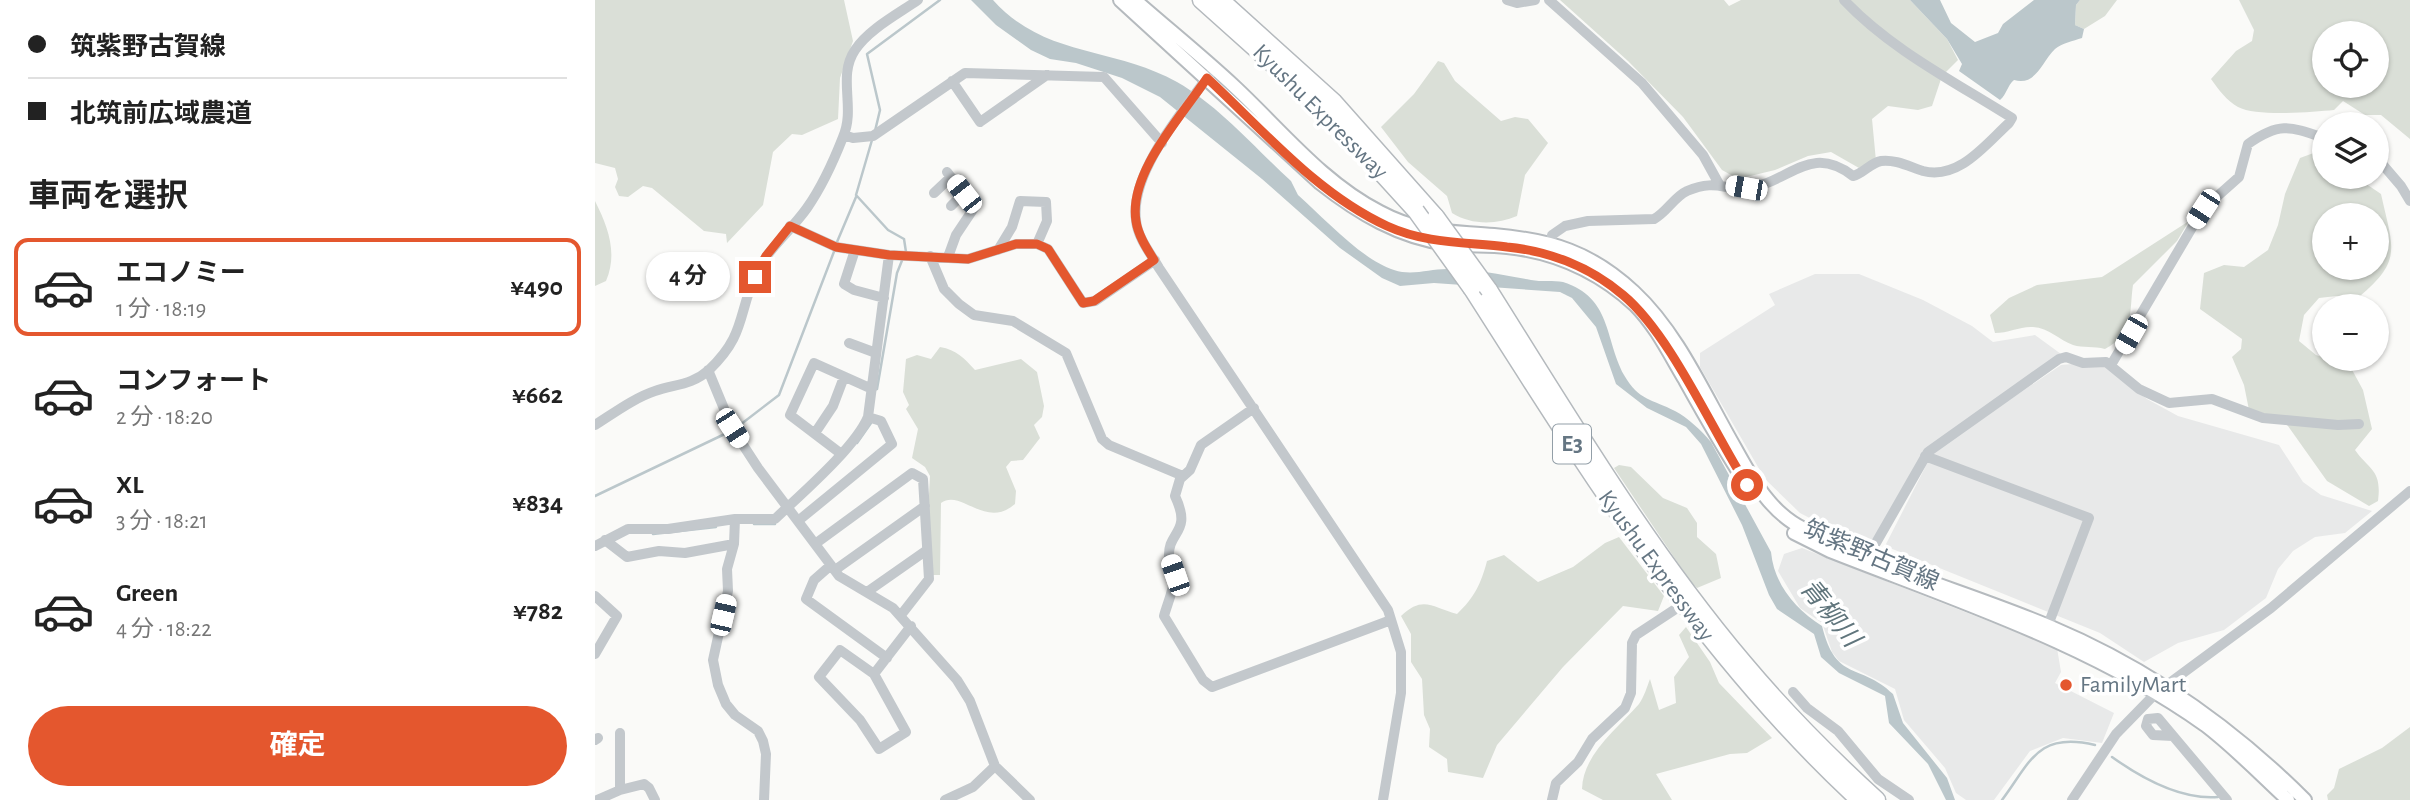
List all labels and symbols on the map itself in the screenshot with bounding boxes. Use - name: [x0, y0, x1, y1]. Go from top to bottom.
- street label: Kyushu Expressway: [1248, 40, 1392, 184]
- car: [943, 171, 986, 217]
- car: [1724, 174, 1769, 202]
- car: [2183, 186, 2224, 232]
- callout: 4 分: [647, 252, 731, 302]
- route end: [739, 261, 771, 293]
- car: [2112, 311, 2151, 357]
- car: [712, 405, 753, 451]
- road number: E3: [1553, 424, 1591, 464]
- route start: [1731, 469, 1763, 501]
- street label: Kyushu Expressway: [1593, 486, 1719, 646]
- street label: 筑紫野古賀線: [1800, 515, 1943, 595]
- car: [1159, 552, 1192, 598]
- water label: 青柳川: [1795, 574, 1867, 654]
- car: [709, 592, 738, 638]
- place label: FamilyMart: [2080, 673, 2187, 697]
- marker: FamilyMart: [2058, 677, 2074, 693]

